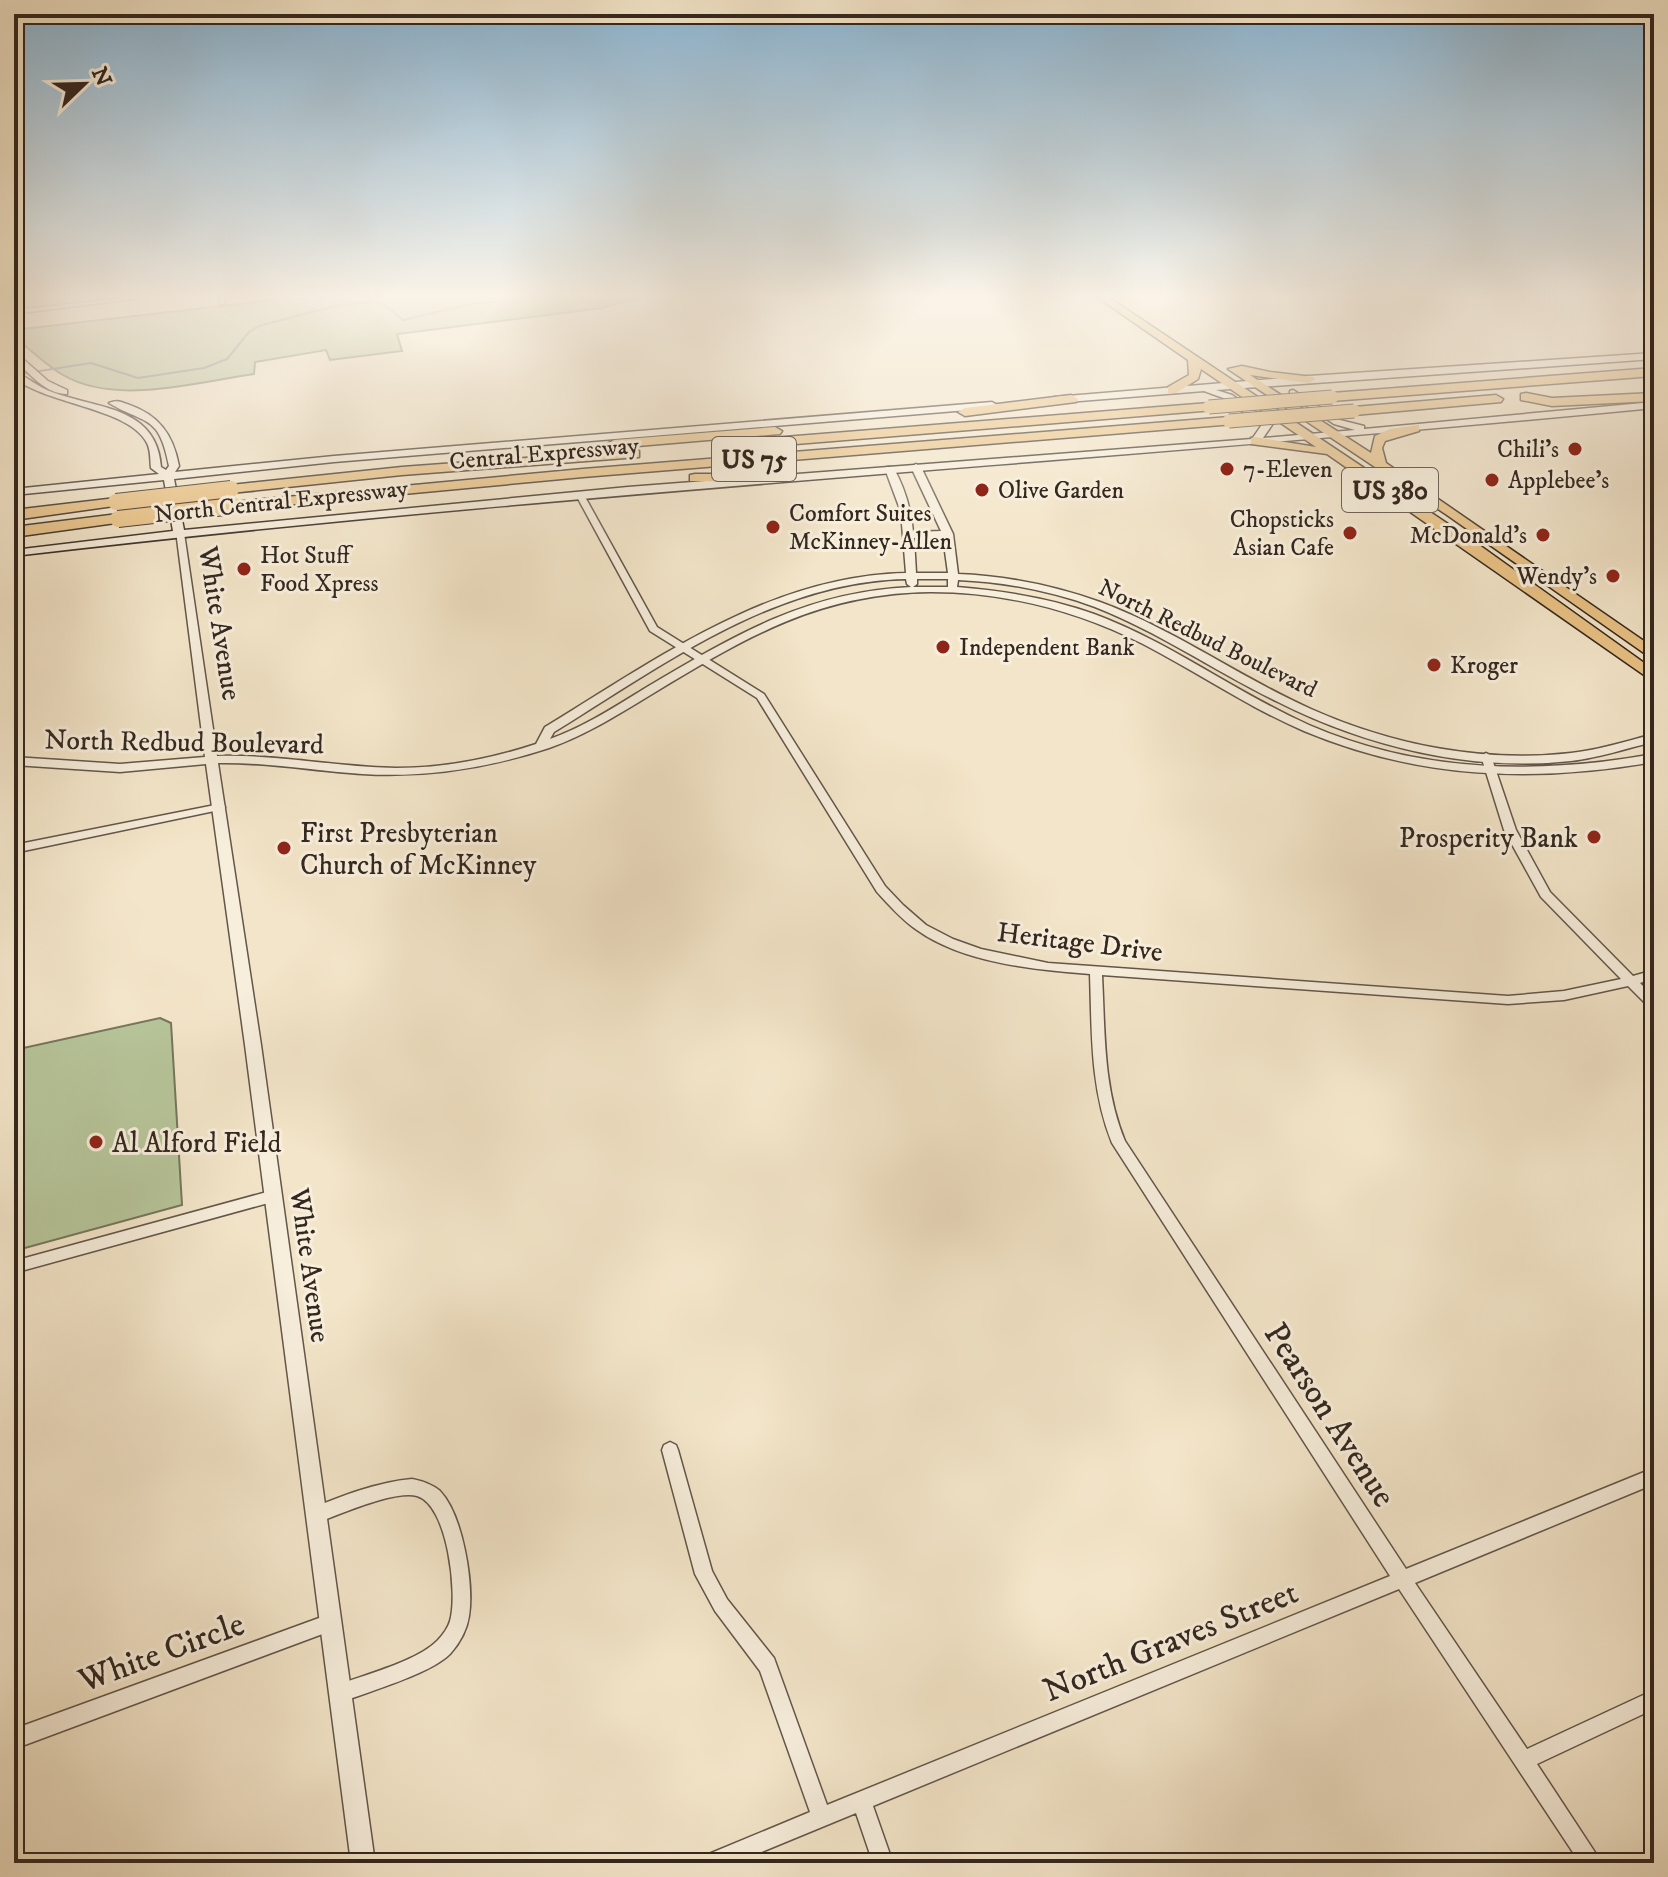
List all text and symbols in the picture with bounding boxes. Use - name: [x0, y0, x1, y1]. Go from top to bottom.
- north arrow: [44, 44, 124, 124]
- text: N: [85, 63, 117, 90]
- street label: Central Expressway: [448, 431, 641, 477]
- place label: Chili's: [1497, 435, 1559, 465]
- road number: US 75: [712, 437, 796, 481]
- marker: Chili's: [1566, 440, 1584, 458]
- place label: 7-Eleven: [1243, 455, 1333, 485]
- marker: 7-Eleven: [1218, 460, 1236, 478]
- place label: Applebee's: [1508, 466, 1609, 496]
- road number: US 380: [1342, 468, 1438, 512]
- marker: Applebee's: [1483, 471, 1501, 489]
- street label: North Central Expressway: [153, 474, 410, 530]
- place label: Olive Garden: [998, 476, 1125, 506]
- marker: Olive Garden: [973, 481, 991, 499]
- place label: Comfort Suites McKinney-Allen: [789, 499, 952, 557]
- place label: Chopsticks Asian Cafe: [1230, 505, 1334, 563]
- marker: Comfort Suites McKinney-Allen: [764, 518, 782, 536]
- place label: McDonald's: [1410, 521, 1527, 551]
- marker: Chopsticks Asian Cafe: [1341, 524, 1359, 542]
- marker: McDonald's: [1534, 526, 1552, 544]
- place label: Hot Stuff Food Xpress: [260, 541, 379, 599]
- street label: White Avenue: [190, 543, 249, 703]
- marker: Hot Stuff Food Xpress: [235, 560, 253, 578]
- place label: Wendy's: [1515, 562, 1597, 592]
- marker: Wendy's: [1604, 567, 1622, 585]
- street label: North Redbud Boulevard: [1093, 573, 1322, 705]
- place label: Independent Bank: [959, 633, 1135, 663]
- marker: Independent Bank: [934, 638, 952, 656]
- place label: Kroger: [1450, 651, 1518, 681]
- marker: Kroger: [1425, 656, 1443, 674]
- street label: North Redbud Boulevard: [44, 723, 324, 762]
- place label: First Presbyterian Church of McKinney: [300, 816, 537, 883]
- place label: Prosperity Bank: [1399, 821, 1578, 856]
- marker: Prosperity Bank: [1585, 828, 1603, 846]
- marker: First Presbyterian Church of McKinney: [275, 839, 293, 857]
- street label: Heritage Drive: [995, 915, 1165, 970]
- place label: Al Alford Field: [112, 1126, 281, 1161]
- marker: Al Alford Field: [87, 1133, 105, 1151]
- street label: White Avenue: [281, 1185, 338, 1345]
- street label: Pearson Avenue: [1254, 1315, 1405, 1515]
- street label: North Graves Street: [1037, 1572, 1304, 1712]
- street label: White Circle: [72, 1603, 250, 1703]

